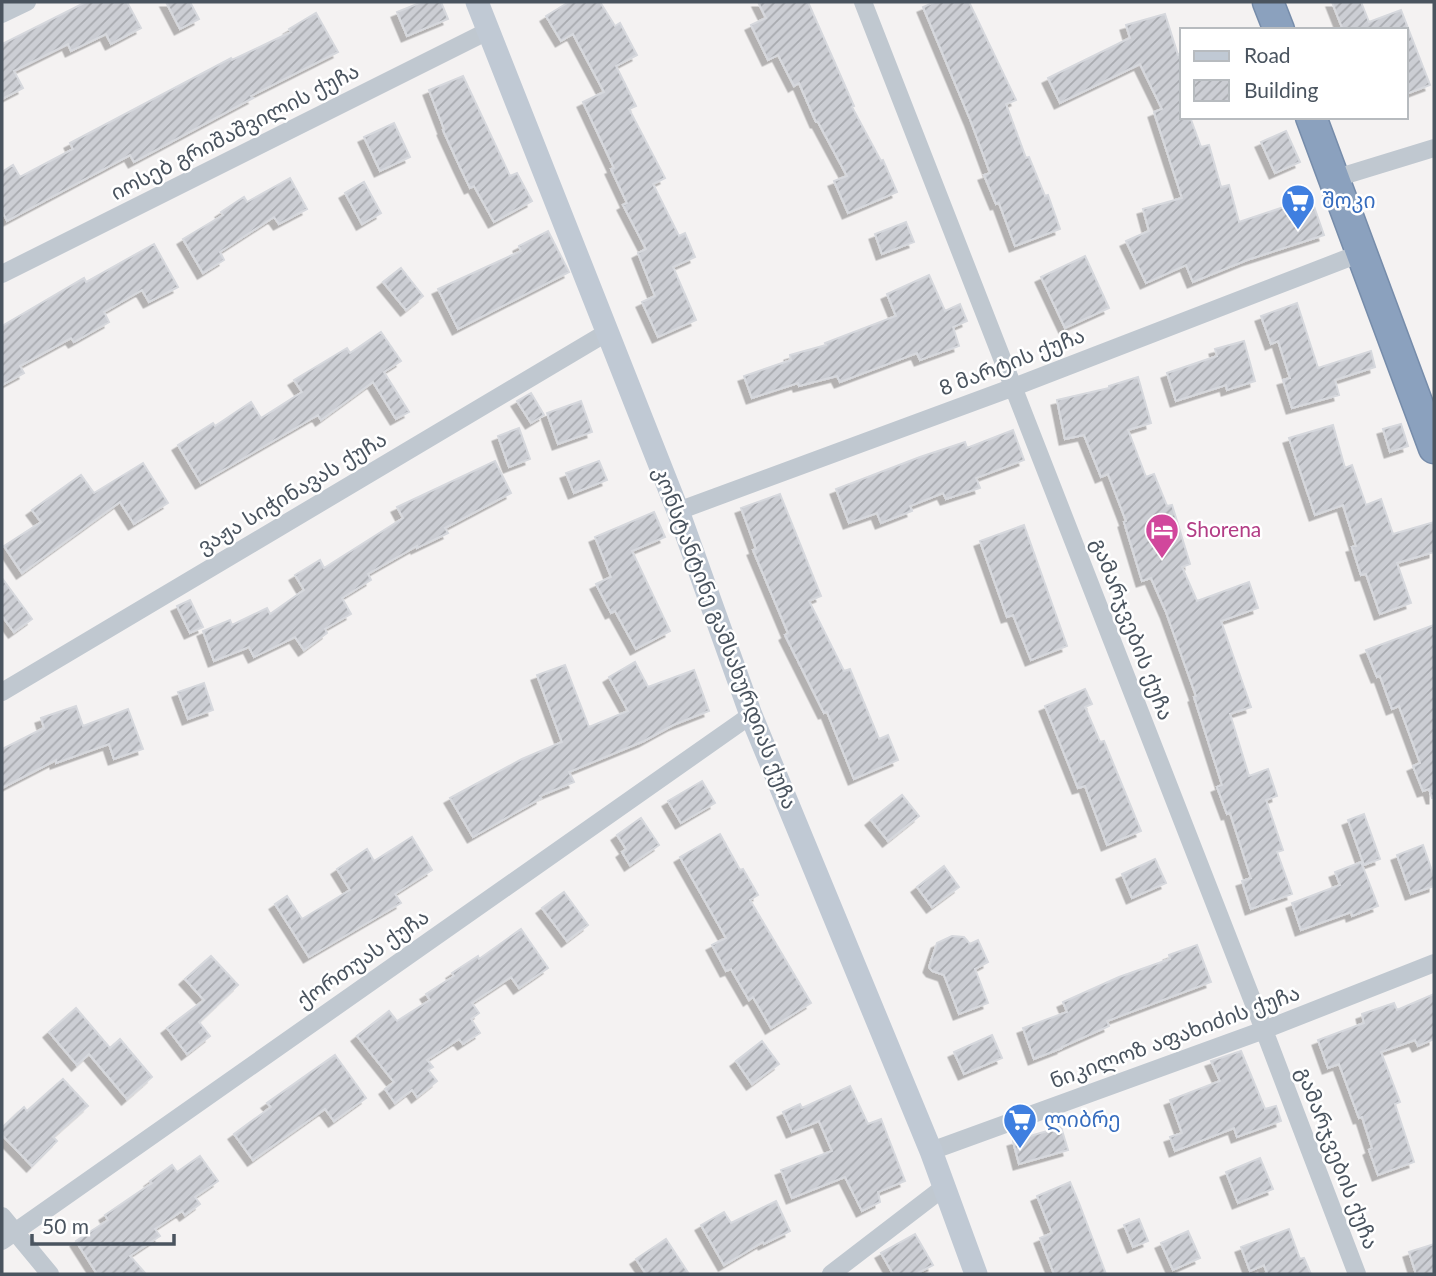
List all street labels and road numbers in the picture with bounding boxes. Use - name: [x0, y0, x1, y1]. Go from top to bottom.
- street label: იოსებ გრიშაშვილის ქუჩა: [106, 57, 364, 206]
- street label: 8 მარტის ქუჩა: [935, 321, 1088, 401]
- street label: ვაჟა სიჭინავას ქუჩა: [192, 425, 391, 559]
- street label: კონსტანტინე გამსახურდიას ქუჩა: [648, 463, 803, 813]
- street label: გამარჯვების ქუჩა: [1086, 534, 1180, 723]
- street label: ქორთუას ქუჩა: [291, 903, 434, 1013]
- street label: ნიკილოზ აფახიძის ქუჩა: [1046, 979, 1303, 1094]
- street label: გამარჯვების ქუჩა: [1291, 1063, 1385, 1252]

